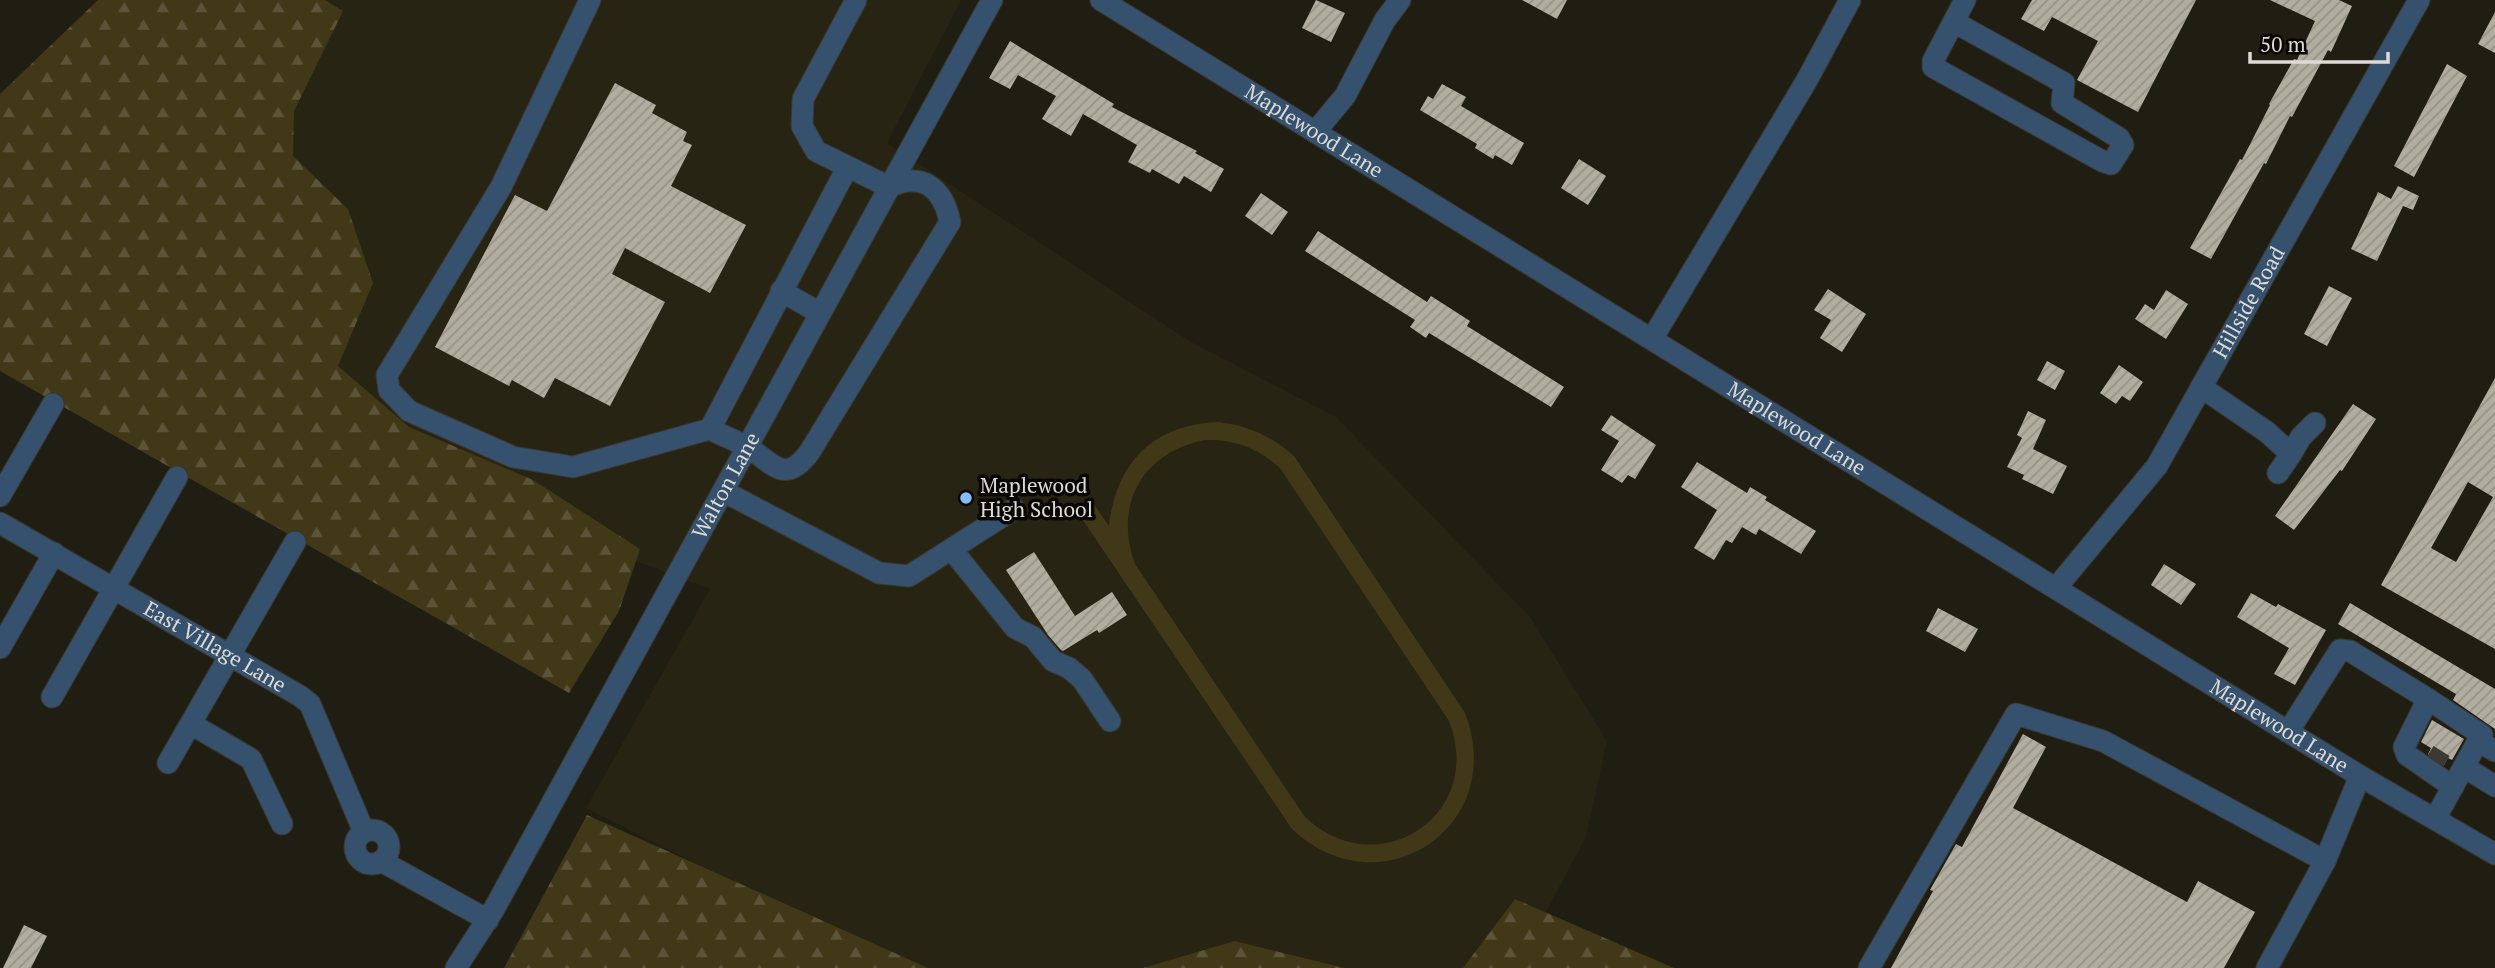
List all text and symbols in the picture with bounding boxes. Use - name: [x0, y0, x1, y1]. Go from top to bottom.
- scale bar: [2250, 21, 2388, 65]
- text: 50 m: [2260, 30, 2306, 58]
- street label: Maplewood Lane: [1240, 77, 1389, 184]
- street label: Hillside Road: [2206, 241, 2291, 363]
- street label: Maplewood Lane: [1722, 374, 1872, 481]
- street label: Walton Lane: [685, 427, 766, 543]
- place label: Maplewood High School: [980, 471, 1093, 523]
- marker: Maplewood High School: [958, 490, 974, 506]
- street label: East Village Lane: [139, 594, 292, 698]
- street label: Maplewood Lane: [2205, 672, 2354, 779]

